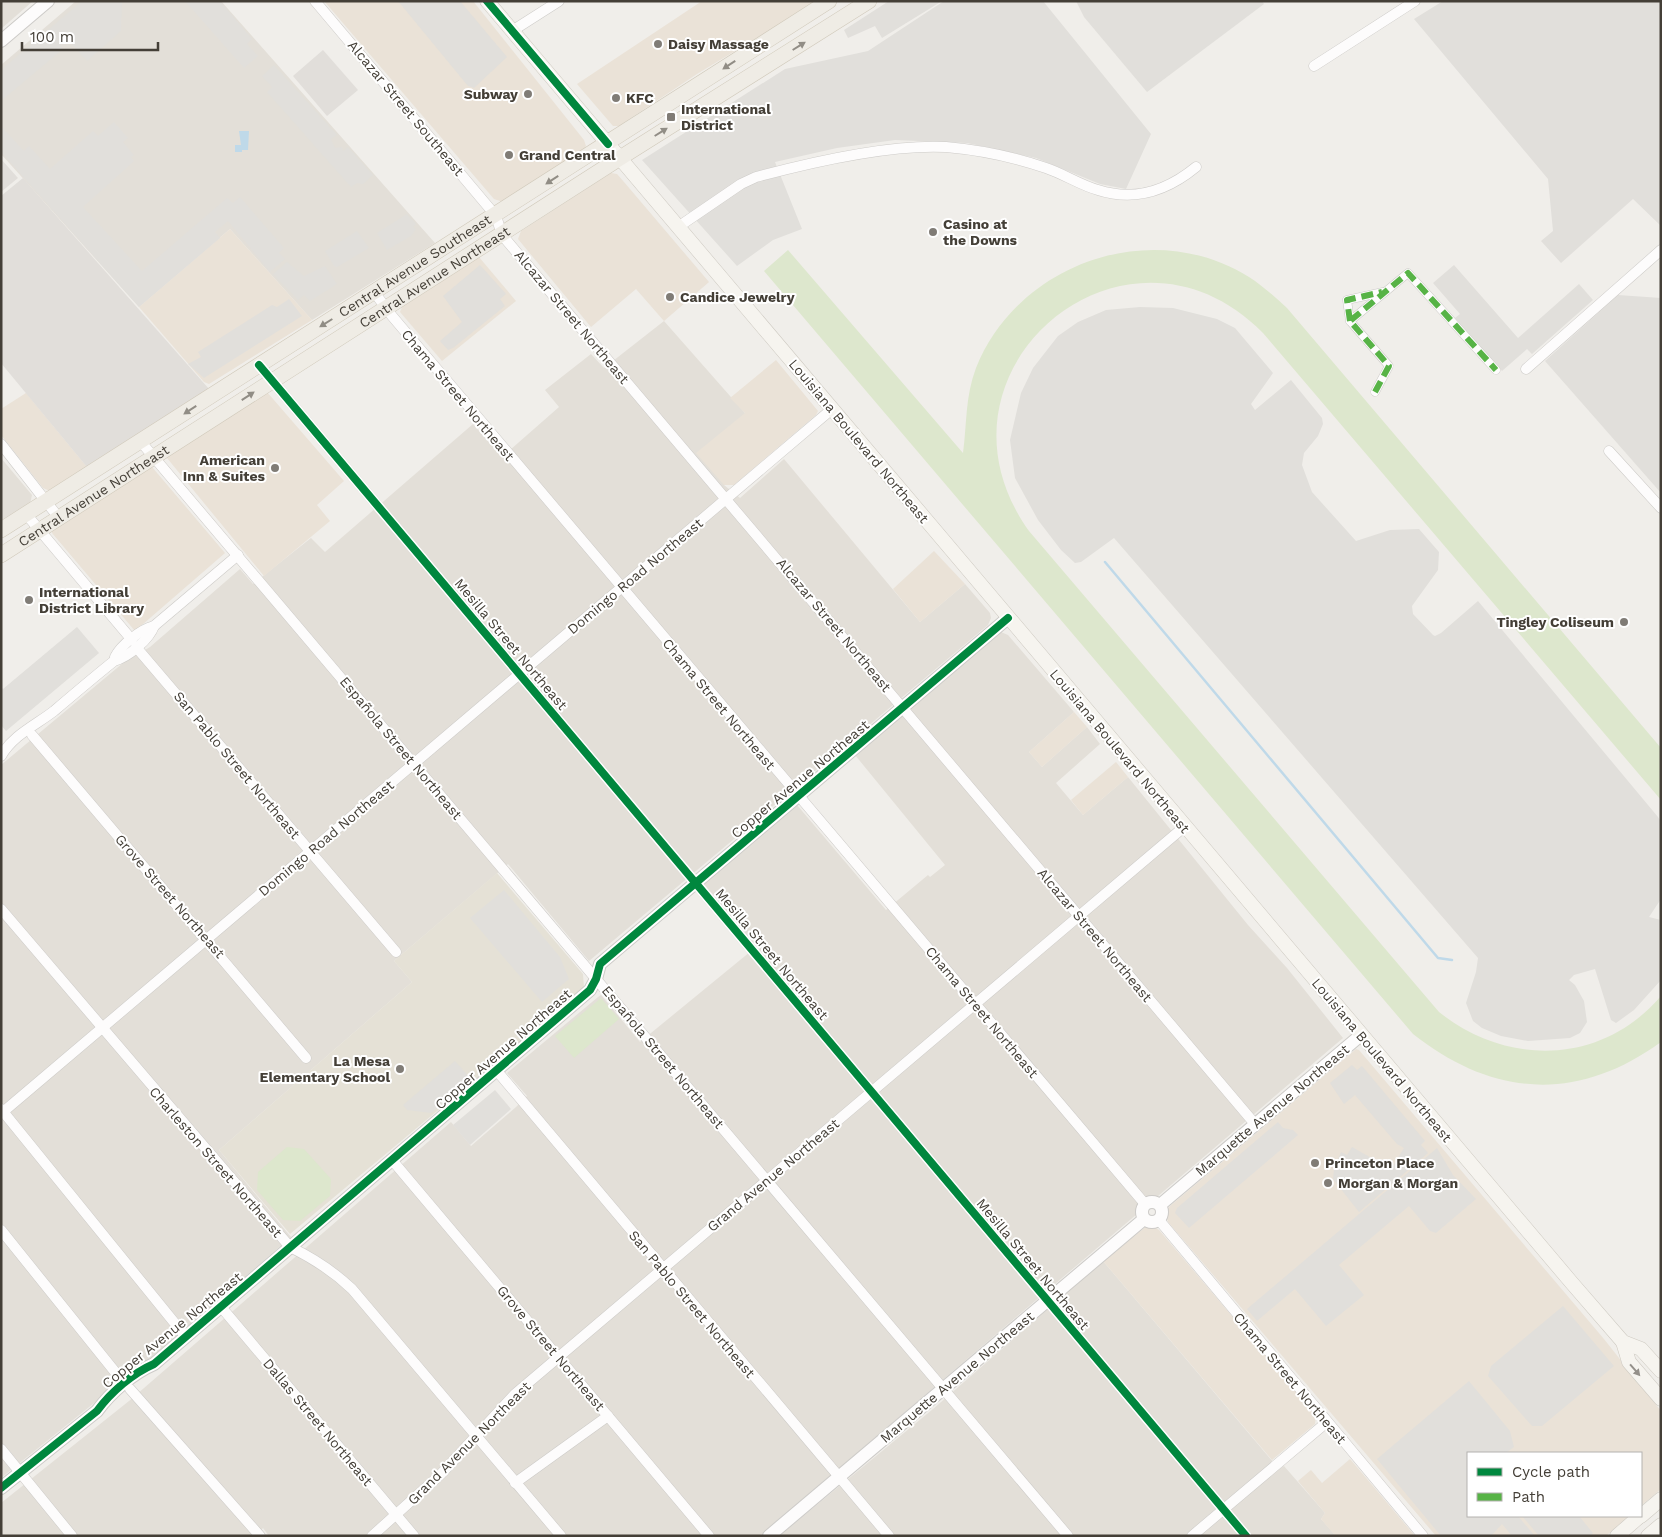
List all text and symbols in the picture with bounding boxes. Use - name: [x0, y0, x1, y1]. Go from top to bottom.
- scale bar: [22, 20, 159, 52]
- text: 100 m: [30, 28, 74, 46]
- place label: Daisy Massage: [668, 36, 769, 52]
- street label: Alcazar Street Southeast: [345, 37, 467, 179]
- marker: Daisy Massage: [652, 38, 664, 50]
- one-way arrow: [792, 41, 805, 50]
- one-way arrow: [723, 61, 736, 70]
- place label: Subway: [464, 86, 518, 102]
- marker: Subway: [522, 88, 534, 100]
- place label: KFC: [626, 90, 654, 106]
- marker: KFC: [610, 92, 622, 104]
- place label: International District: [681, 101, 771, 133]
- marker: International District: [665, 111, 677, 123]
- one-way arrow: [654, 128, 668, 137]
- place label: Grand Central: [519, 147, 616, 163]
- marker: Grand Central: [503, 149, 515, 161]
- one-way arrow: [546, 175, 559, 184]
- street label: Central Avenue Southeast: [336, 211, 494, 320]
- place label: Casino at the Downs: [943, 216, 1018, 248]
- street label: Central Avenue Northeast: [356, 223, 513, 331]
- marker: Casino at the Downs: [927, 226, 939, 238]
- street label: Alcazar Street Northeast: [511, 247, 633, 387]
- place label: Candice Jewelry: [680, 289, 795, 305]
- marker: Candice Jewelry: [664, 291, 676, 303]
- one-way arrow: [320, 318, 333, 327]
- street label: Chama Street Northeast: [398, 326, 518, 464]
- street label: Louisiana Boulevard Northeast: [786, 356, 932, 526]
- one-way arrow: [242, 391, 255, 401]
- one-way arrow: [183, 406, 196, 415]
- street label: Central Avenue Northeast: [15, 441, 172, 550]
- place label: American Inn & Suites: [183, 452, 266, 484]
- marker: American Inn & Suites: [269, 462, 281, 474]
- street label: Domingo Road Northeast: [564, 515, 706, 637]
- street label: Alcazar Street Northeast: [773, 555, 895, 695]
- street label: Mesilla Street Northeast: [451, 575, 571, 713]
- place label: International District Library: [39, 584, 144, 616]
- marker: International District Library: [23, 594, 35, 606]
- place label: Tingley Coliseum: [1496, 614, 1614, 630]
- marker: Tingley Coliseum: [1618, 616, 1630, 628]
- street label: Chama Street Northeast: [659, 635, 779, 773]
- street label: Louisiana Boulevard Northeast: [1047, 666, 1193, 836]
- street label: Española Street Northeast: [337, 673, 465, 823]
- street label: San Pablo Street Northeast: [171, 688, 303, 842]
- street label: Copper Avenue Northeast: [728, 716, 872, 841]
- street label: Domingo Road Northeast: [255, 777, 397, 899]
- street label: Grove Street Northeast: [112, 831, 228, 961]
- street label: Alcazar Street Northeast: [1034, 865, 1156, 1005]
- street label: Mesilla Street Northeast: [712, 885, 832, 1023]
- street label: Chama Street Northeast: [922, 943, 1042, 1081]
- street label: Louisiana Boulevard Northeast: [1309, 975, 1455, 1145]
- street label: Española Street Northeast: [599, 982, 727, 1132]
- street label: Copper Avenue Northeast: [432, 985, 574, 1112]
- street label: Marquette Avenue Northeast: [1192, 1041, 1352, 1179]
- place label: La Mesa Elementary School: [260, 1053, 391, 1085]
- marker: La Mesa Elementary School: [394, 1063, 406, 1075]
- street label: Charleston Street Northeast: [146, 1084, 286, 1241]
- street label: Grand Avenue Northeast: [704, 1115, 842, 1235]
- place label: Princeton Place: [1325, 1155, 1434, 1171]
- marker: Princeton Place: [1309, 1157, 1321, 1169]
- place label: Morgan & Morgan: [1338, 1175, 1458, 1191]
- marker: Morgan & Morgan: [1322, 1177, 1334, 1189]
- street label: Mesilla Street Northeast: [973, 1195, 1093, 1333]
- street label: San Pablo Street Northeast: [626, 1227, 758, 1381]
- street label: Copper Avenue Northeast: [99, 1269, 245, 1391]
- street label: Grove Street Northeast: [494, 1282, 608, 1414]
- street label: Marquette Avenue Northeast: [877, 1308, 1037, 1446]
- street label: Chama Street Northeast: [1230, 1309, 1350, 1447]
- street label: Dallas Street Northeast: [260, 1355, 376, 1489]
- one-way arrow: [1630, 1363, 1641, 1376]
- street label: Grand Avenue Northeast: [404, 1378, 534, 1508]
- legend: [1467, 1452, 1642, 1517]
- text: Cycle path: [1512, 1463, 1590, 1481]
- text: Path: [1512, 1488, 1545, 1506]

